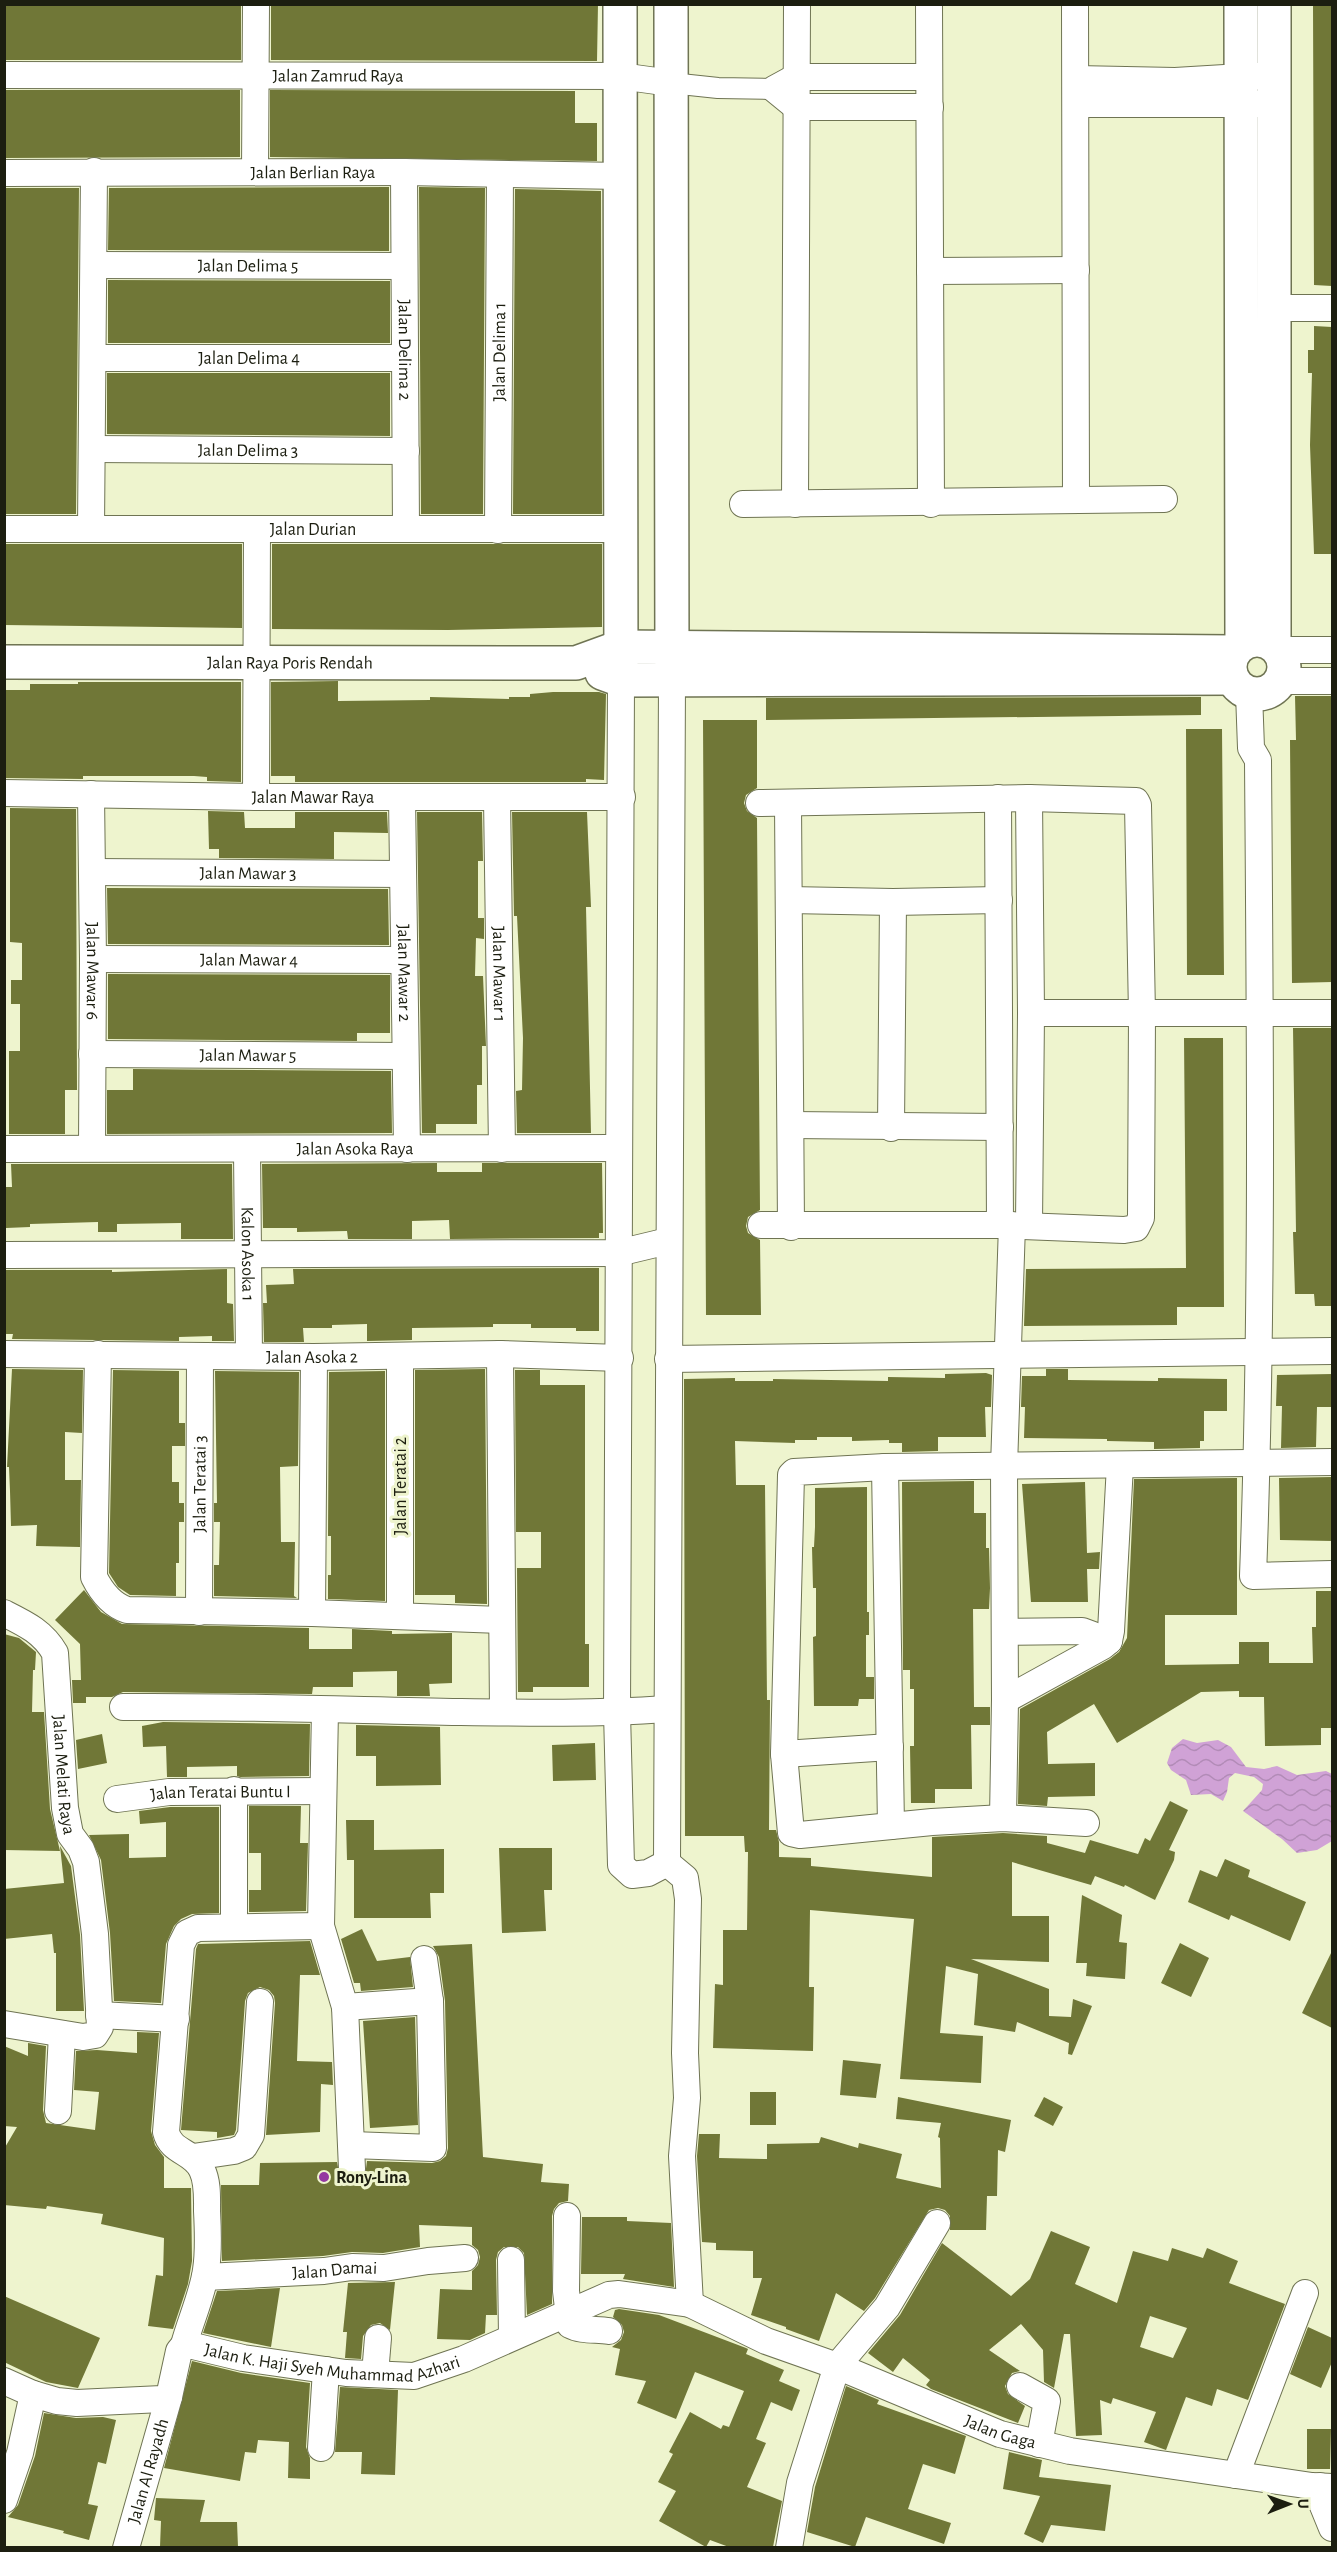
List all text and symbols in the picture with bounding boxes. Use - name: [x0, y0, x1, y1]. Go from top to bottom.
- street label: Jalan Zamrud Raya: [272, 67, 404, 86]
- street label: Jalan Berlian Raya: [251, 164, 375, 182]
- street label: Jalan Delima 5: [198, 257, 298, 276]
- street label: Jalan Delima 2: [395, 299, 413, 401]
- street label: Jalan Delima 1: [491, 302, 509, 402]
- street label: Jalan Delima 4: [198, 350, 300, 368]
- street label: Jalan Delima 3: [198, 442, 298, 460]
- street label: Jalan Durian: [270, 521, 356, 539]
- street label: Jalan Raya Poris Rendah: [207, 654, 373, 673]
- street label: Jalan Mawar Raya: [251, 789, 374, 807]
- street label: Jalan Mawar 3: [200, 865, 296, 883]
- street label: Jalan Mawar 6: [83, 922, 101, 1020]
- street label: Jalan Mawar 2: [394, 924, 413, 1022]
- street label: Jalan Mawar 1: [489, 926, 508, 1022]
- street label: Jalan Mawar 4: [200, 951, 298, 970]
- street label: Jalan Mawar 5: [199, 1047, 297, 1065]
- street label: Jalan Asoka Raya: [296, 1140, 414, 1159]
- street label: Kalon Asoka 1: [238, 1207, 256, 1301]
- street label: Jalan Asoka 2: [266, 1348, 358, 1367]
- street label: Jalan Teratai 3: [191, 1435, 210, 1533]
- street label: Jalan Teratai 2: [392, 1437, 410, 1535]
- street label: Jalan Melati Raya: [49, 1714, 78, 1836]
- street label: Jalan Teratai Buntu I: [149, 1783, 291, 1804]
- place label: Rony-Lina: [336, 2169, 408, 2187]
- marker: Rony-Lina: [317, 2170, 331, 2184]
- street label: Jalan Damai: [292, 2259, 377, 2283]
- street label: Jalan K. Haji Syeh Muhammad Azhari: [202, 2341, 463, 2386]
- street label: Jalan Gaga: [962, 2412, 1038, 2452]
- street label: Jalan Al Rayadh: [125, 2417, 172, 2526]
- north arrow: [1259, 2474, 1319, 2534]
- text: U: [1295, 2499, 1311, 2509]

